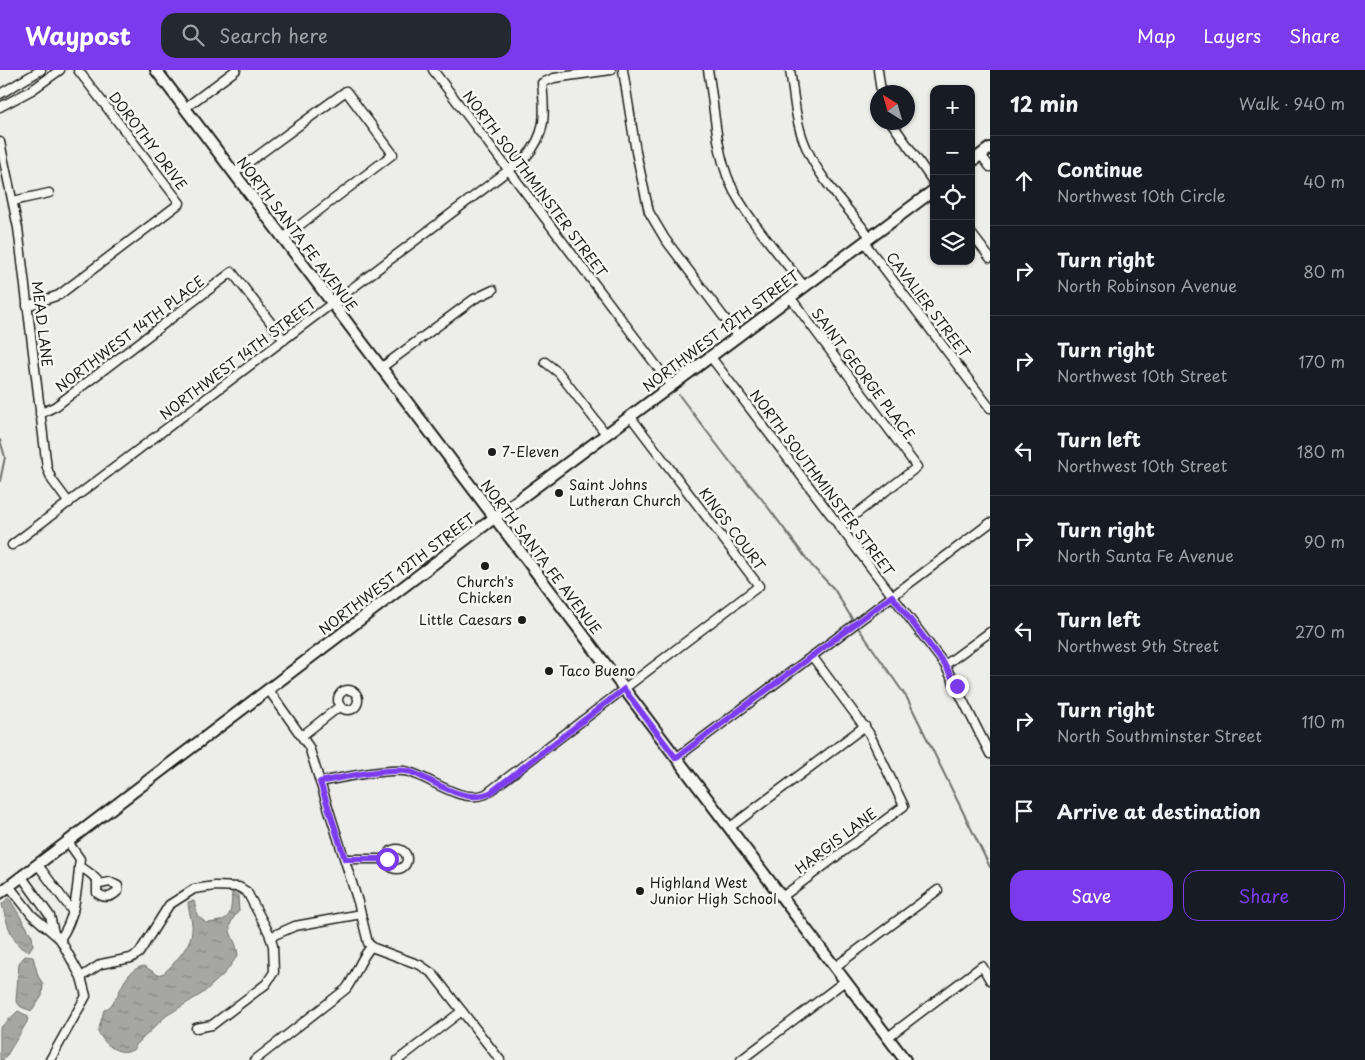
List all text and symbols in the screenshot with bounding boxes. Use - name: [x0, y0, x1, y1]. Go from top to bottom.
- search box: [161, 13, 511, 58]
- text: Waypost: [25, 17, 131, 53]
- icon: search: [179, 21, 207, 49]
- text: Search here: [219, 21, 328, 49]
- text: Map: [1137, 22, 1176, 49]
- text: Layers: [1204, 22, 1261, 49]
- text: Share: [1289, 22, 1340, 49]
- north arrow: [870, 85, 915, 130]
- map controls: [930, 85, 975, 265]
- button: +: [930, 85, 975, 130]
- street label: NORTH SOUTHMINSTER STREET: [458, 86, 613, 282]
- street label: DOROTHY DRIVE: [104, 87, 193, 194]
- text: 12 min: [1010, 87, 1079, 119]
- text: Walk · 940 m: [1239, 91, 1345, 115]
- button: −: [930, 130, 975, 175]
- street label: NORTH SANTA FE AVENUE: [232, 152, 363, 316]
- text: Continue: [1057, 155, 1143, 183]
- icon: ahead: [1010, 167, 1038, 195]
- text: 40 m: [1303, 169, 1345, 193]
- button: locate: [930, 175, 975, 220]
- text: Northwest 10th Circle: [1057, 183, 1226, 207]
- button: layers: [930, 220, 975, 265]
- text: Turn right: [1057, 245, 1155, 273]
- street label: CAVALIER STREET: [882, 247, 975, 362]
- icon: right: [1010, 257, 1038, 285]
- text: 80 m: [1303, 259, 1345, 283]
- street label: NORTHWEST 12TH STREET: [638, 264, 804, 396]
- street label: NORTHWEST 14TH PLACE: [51, 270, 209, 397]
- text: North Robinson Avenue: [1057, 273, 1237, 297]
- street label: MEAD LANE: [27, 280, 58, 368]
- street label: NORTHWEST 14TH STREET: [155, 292, 321, 425]
- street label: SAINT GEORGE PLACE: [807, 303, 920, 444]
- text: Turn right: [1057, 335, 1155, 363]
- icon: right: [1010, 347, 1038, 375]
- text: 170 m: [1299, 349, 1345, 373]
- text: Northwest 10th Street: [1057, 363, 1227, 387]
- street label: NORTH SOUTHMINSTER STREET: [745, 385, 900, 581]
- text: Turn left: [1057, 425, 1141, 453]
- icon: left: [1010, 437, 1038, 465]
- text: 180 m: [1297, 439, 1345, 463]
- place label: 7-Eleven: [502, 441, 559, 462]
- marker: 7-Eleven: [486, 446, 498, 458]
- text: Northwest 10th Street: [1057, 453, 1227, 477]
- place label: Saint Johns Lutheran Church: [569, 474, 681, 511]
- street label: NORTH SANTA FE AVENUE: [476, 475, 607, 639]
- street label: KINGS COURT: [694, 483, 771, 575]
- marker: Saint Johns Lutheran Church: [553, 487, 565, 499]
- street label: NORTHWEST 12TH STREET: [314, 507, 480, 639]
- text: Turn right: [1057, 515, 1155, 543]
- icon: right: [1010, 527, 1038, 555]
- text: 90 m: [1304, 529, 1345, 553]
- text: North Santa Fe Avenue: [1057, 543, 1234, 567]
- marker: Church's Chicken: [479, 560, 491, 572]
- place label: Church's Chicken: [456, 571, 514, 608]
- text: Turn left: [1057, 605, 1141, 633]
- place label: Little Caesars: [419, 609, 512, 630]
- marker: Little Caesars: [516, 614, 528, 626]
- icon: left: [1010, 617, 1038, 645]
- text: 270 m: [1295, 619, 1345, 643]
- text: Northwest 9th Street: [1057, 633, 1219, 657]
- place label: Taco Bueno: [559, 660, 636, 681]
- marker: Taco Bueno: [543, 665, 555, 677]
- route end: [946, 675, 969, 698]
- text: Turn right: [1057, 695, 1155, 723]
- icon: right: [1010, 707, 1038, 735]
- text: 110 m: [1302, 709, 1345, 733]
- text: North Southminster Street: [1057, 723, 1262, 747]
- icon: arrive: [1010, 797, 1038, 825]
- text: Arrive at destination: [1057, 797, 1261, 825]
- street label: HARGIS LANE: [790, 803, 881, 878]
- route start: [376, 848, 399, 871]
- button: Save: [1010, 870, 1173, 921]
- button: Share: [1183, 870, 1345, 921]
- place label: Highland West Junior High School: [650, 872, 777, 909]
- marker: Highland West Junior High School: [634, 885, 646, 897]

